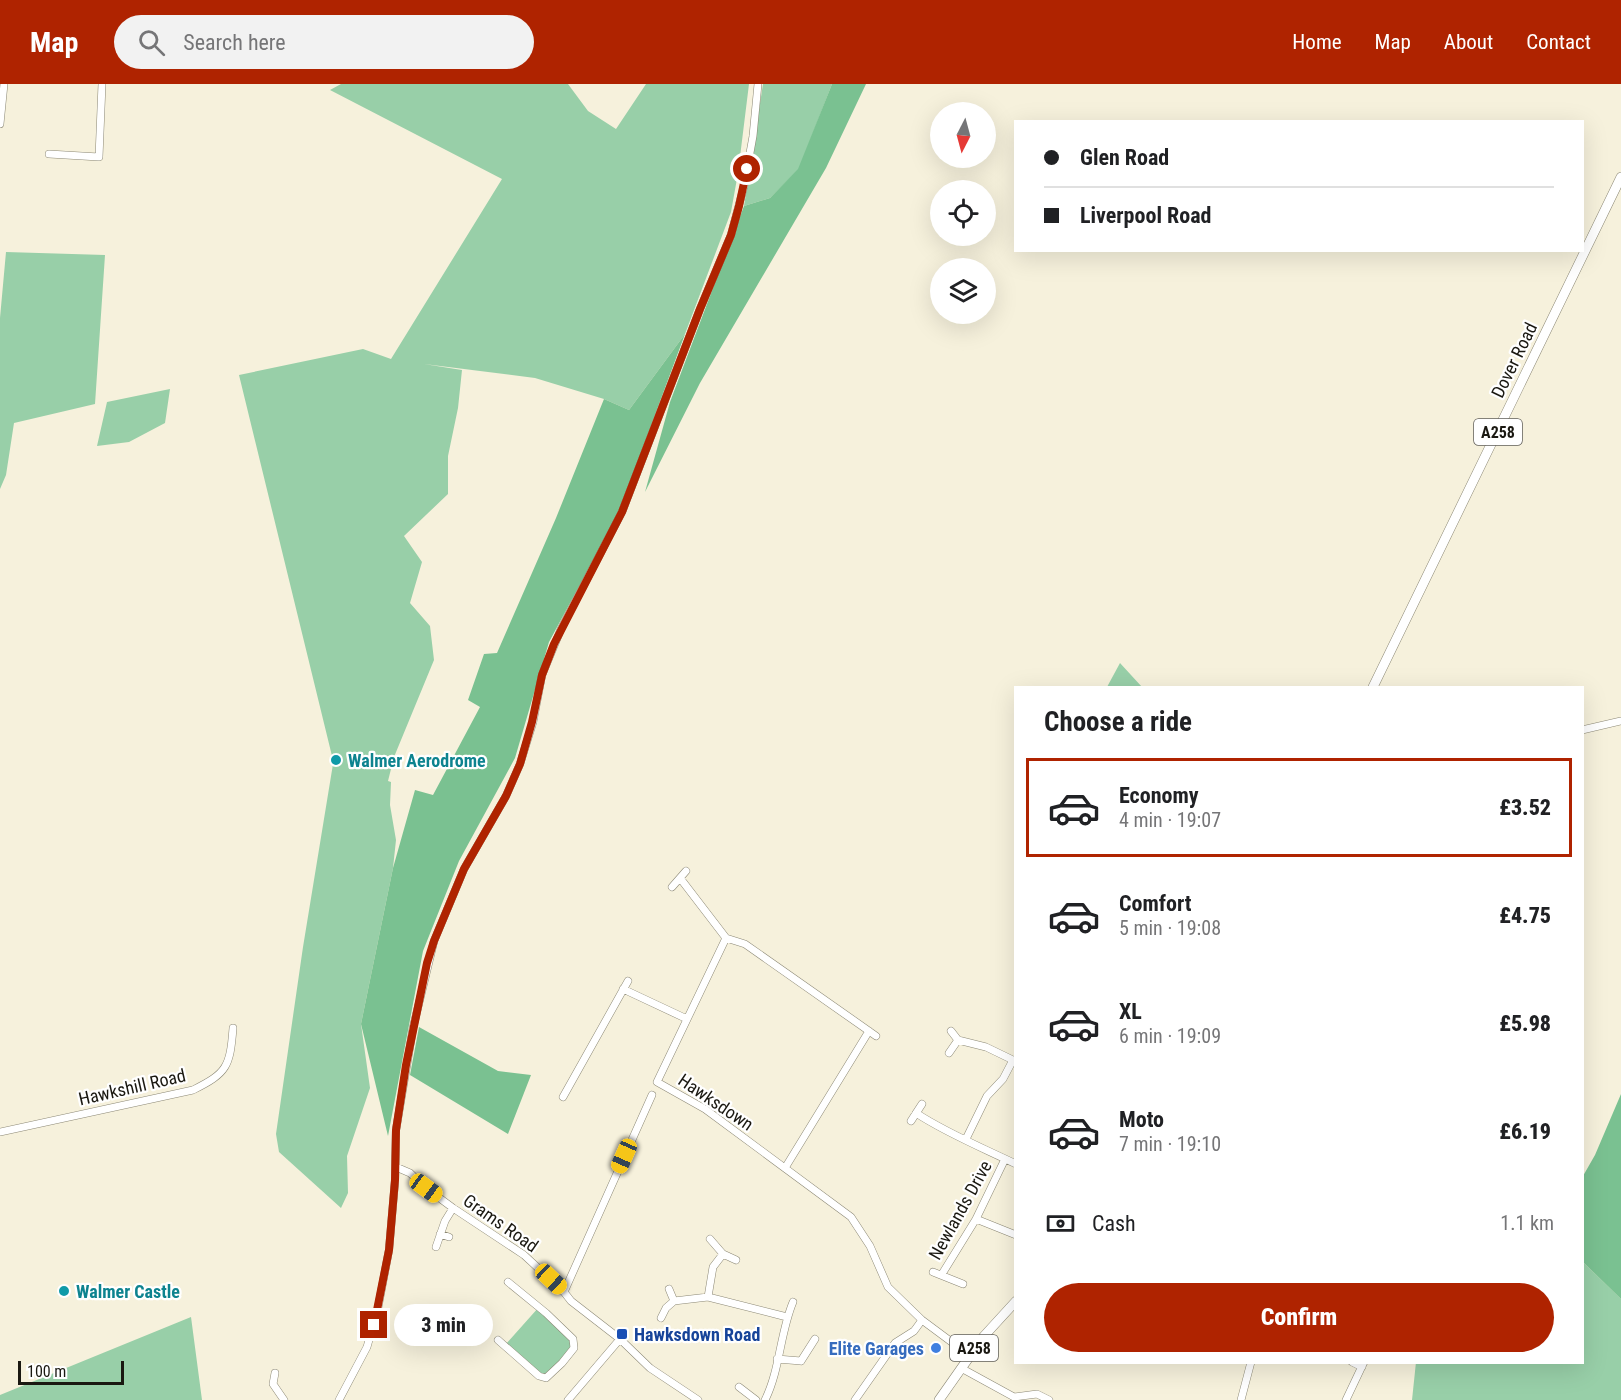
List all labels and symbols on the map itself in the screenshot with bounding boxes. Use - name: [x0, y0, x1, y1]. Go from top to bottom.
- north arrow: [930, 102, 996, 168]
- route start: [733, 155, 760, 182]
- street label: Dover Road: [1487, 319, 1541, 401]
- road number: A258: [1474, 419, 1522, 445]
- place label: Walmer Aerodrome: [348, 750, 486, 771]
- marker: Walmer Aerodrome: [329, 753, 343, 767]
- street label: Hawkshill Road: [76, 1064, 188, 1110]
- street label: Hawksdown: [674, 1069, 758, 1135]
- car: [608, 1136, 640, 1176]
- street label: Newlands Drive: [924, 1157, 996, 1263]
- car: [406, 1170, 446, 1206]
- street label: Grams Road: [460, 1190, 542, 1256]
- car: [532, 1260, 570, 1298]
- place label: Walmer Castle: [76, 1281, 180, 1302]
- marker: Walmer Castle: [57, 1284, 71, 1298]
- callout: 3 min: [395, 1304, 494, 1346]
- route end: [360, 1311, 387, 1338]
- place label: Hawksdown Road: [634, 1324, 760, 1345]
- marker: Hawksdown Road: [615, 1327, 629, 1341]
- road number: A258: [950, 1335, 998, 1361]
- place label: Elite Garages: [829, 1338, 924, 1359]
- marker: Elite Garages: [929, 1341, 943, 1355]
- scale bar: [18, 1358, 124, 1386]

